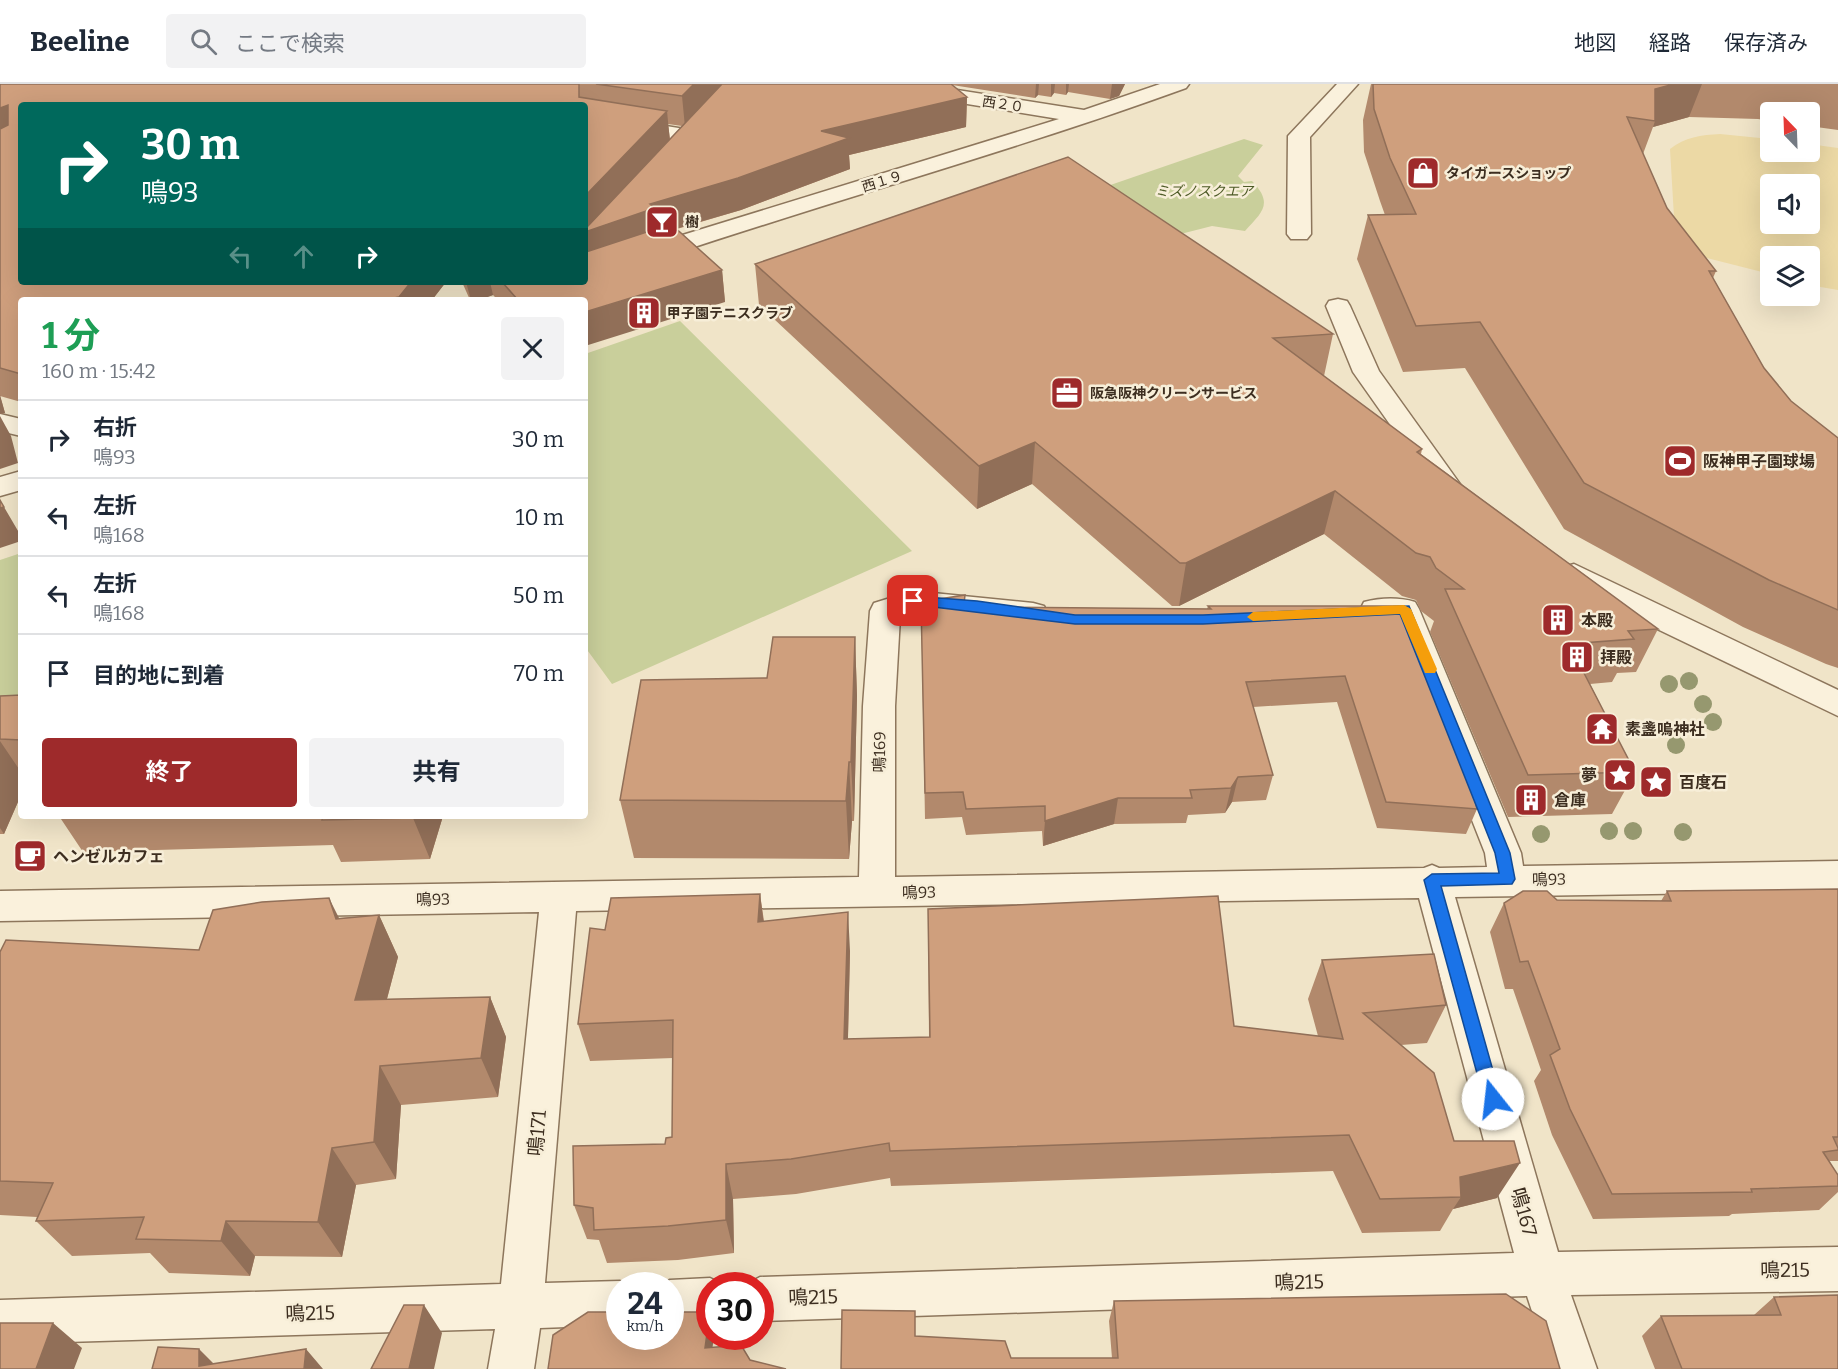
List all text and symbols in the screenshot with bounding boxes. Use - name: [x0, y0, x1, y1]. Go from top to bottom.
- search box: [166, 14, 586, 68]
- text: Beeline: [30, 25, 130, 58]
- icon: search: [187, 25, 220, 58]
- text: ここで検索: [235, 30, 345, 57]
- text: 地図: [1574, 30, 1616, 56]
- text: 経路: [1649, 30, 1691, 56]
- text: 保存済み: [1724, 30, 1808, 56]
- street label: 西２０: [981, 93, 1025, 116]
- north arrow: [1760, 102, 1820, 162]
- map controls: [1760, 102, 1820, 306]
- text: 30 m: [141, 120, 240, 170]
- icon: right: [42, 126, 120, 204]
- shop icon: タイガースショップ: [1405, 155, 1441, 191]
- place label: タイガースショップ: [1446, 165, 1571, 182]
- street label: 西１９: [860, 167, 905, 196]
- button: sound: [1760, 174, 1820, 234]
- text: 鳴93: [141, 177, 199, 209]
- park label: ミズノスクエア: [1155, 183, 1255, 200]
- bar icon: 樹: [644, 204, 680, 240]
- place label: 樹: [685, 214, 699, 231]
- icon: left: [224, 240, 257, 273]
- icon: ahead: [287, 240, 320, 273]
- icon: right: [350, 240, 383, 273]
- button: layers: [1760, 246, 1820, 306]
- building icon: 甲子園テニスクラブ: [626, 295, 662, 331]
- place label: 甲子園テニスクラブ: [667, 305, 793, 322]
- text: 1 分: [42, 314, 100, 358]
- button: close: [501, 317, 564, 380]
- text: 160 m · 15:42: [42, 359, 156, 383]
- office icon: 阪急阪神クリーンサービス: [1049, 375, 1085, 411]
- place label: 阪急阪神クリーンサービス: [1090, 385, 1257, 402]
- text: 右折: [93, 414, 137, 441]
- icon: right: [42, 423, 75, 456]
- text: 30 m: [512, 426, 564, 453]
- sports icon: 阪神甲子園球場: [1662, 443, 1698, 479]
- text: 鳴93: [93, 445, 136, 469]
- place label: 阪神甲子園球場: [1703, 452, 1815, 471]
- text: 左折: [93, 492, 137, 519]
- icon: left: [42, 501, 75, 534]
- text: 10 m: [516, 504, 564, 531]
- text: 鳴168: [93, 523, 145, 547]
- text: 左折: [93, 570, 137, 597]
- pin: [887, 575, 938, 626]
- icon: left: [42, 579, 75, 612]
- text: 50 m: [513, 582, 564, 609]
- icon: arrive: [896, 584, 929, 617]
- text: 鳴168: [93, 601, 145, 625]
- building icon: 本殿: [1540, 602, 1576, 638]
- place label: 本殿: [1581, 611, 1613, 630]
- building icon: 拝殿: [1559, 639, 1595, 675]
- place label: 拝殿: [1600, 648, 1632, 667]
- icon: arrive: [42, 657, 75, 690]
- text: 70 m: [514, 660, 564, 687]
- text: 目的地に到着: [93, 662, 225, 689]
- temple icon: 素盞嗚神社: [1584, 711, 1620, 747]
- place label: 素盞嗚神社: [1625, 720, 1705, 739]
- street label: 鳴169: [870, 731, 889, 773]
- button: 終了: [42, 738, 297, 807]
- button: 共有: [309, 738, 564, 807]
- place icon: 夢: [1602, 757, 1638, 793]
- place icon: 百度石: [1638, 764, 1674, 800]
- place label: 夢: [1581, 766, 1597, 785]
- place label: 百度石: [1679, 773, 1727, 792]
- building icon: 倉庫: [1513, 782, 1549, 818]
- place label: 倉庫: [1554, 791, 1586, 810]
- cafe icon: ヘンゼルカフェ: [12, 838, 48, 874]
- place label: ヘンゼルカフェ: [53, 847, 165, 866]
- street label: 鳴93: [1532, 870, 1566, 889]
- street label: 鳴93: [902, 883, 936, 902]
- street label: 鳴93: [416, 890, 450, 909]
- position arrow: [1461, 1067, 1525, 1131]
- street label: 鳴171: [523, 1109, 551, 1157]
- street label: 鳴167: [1506, 1185, 1542, 1239]
- street label: 鳴215: [1760, 1258, 1810, 1282]
- street label: 鳴215: [1274, 1269, 1324, 1295]
- speed limit sign: 30: [696, 1272, 774, 1350]
- street label: 鳴215: [788, 1284, 838, 1310]
- text: 24: [627, 1286, 663, 1322]
- street label: 鳴215: [285, 1300, 335, 1326]
- text: km/h: [626, 1317, 664, 1335]

